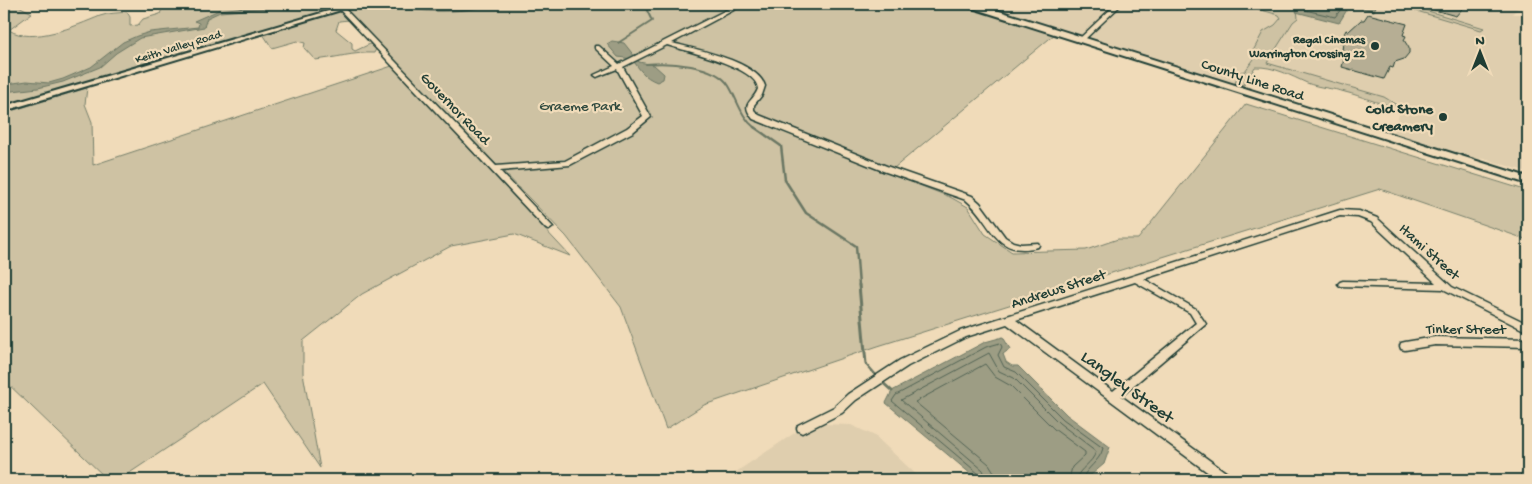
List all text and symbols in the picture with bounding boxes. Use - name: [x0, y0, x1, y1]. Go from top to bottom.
- street label: Keith Valley Road: [134, 28, 224, 68]
- north arrow: [1454, 28, 1504, 78]
- text: N: [1475, 33, 1485, 50]
- place label: Regal Cinemas Warrington Crossing 22: [1248, 34, 1366, 62]
- marker: Regal Cinemas Warrington Crossing 22: [1369, 40, 1381, 52]
- street label: County Line Road: [1199, 56, 1307, 106]
- street label: Governor Road: [416, 70, 494, 150]
- park label: Graeme Park: [539, 98, 622, 116]
- place label: Cold Stone Creamery: [1365, 101, 1434, 136]
- marker: Cold Stone Creamery: [1437, 111, 1449, 123]
- street label: Itami Street: [1395, 221, 1464, 286]
- street label: Andrews Street: [1009, 266, 1110, 314]
- street label: Tinker Street: [1425, 321, 1508, 339]
- street label: Langley Street: [1076, 347, 1178, 430]

